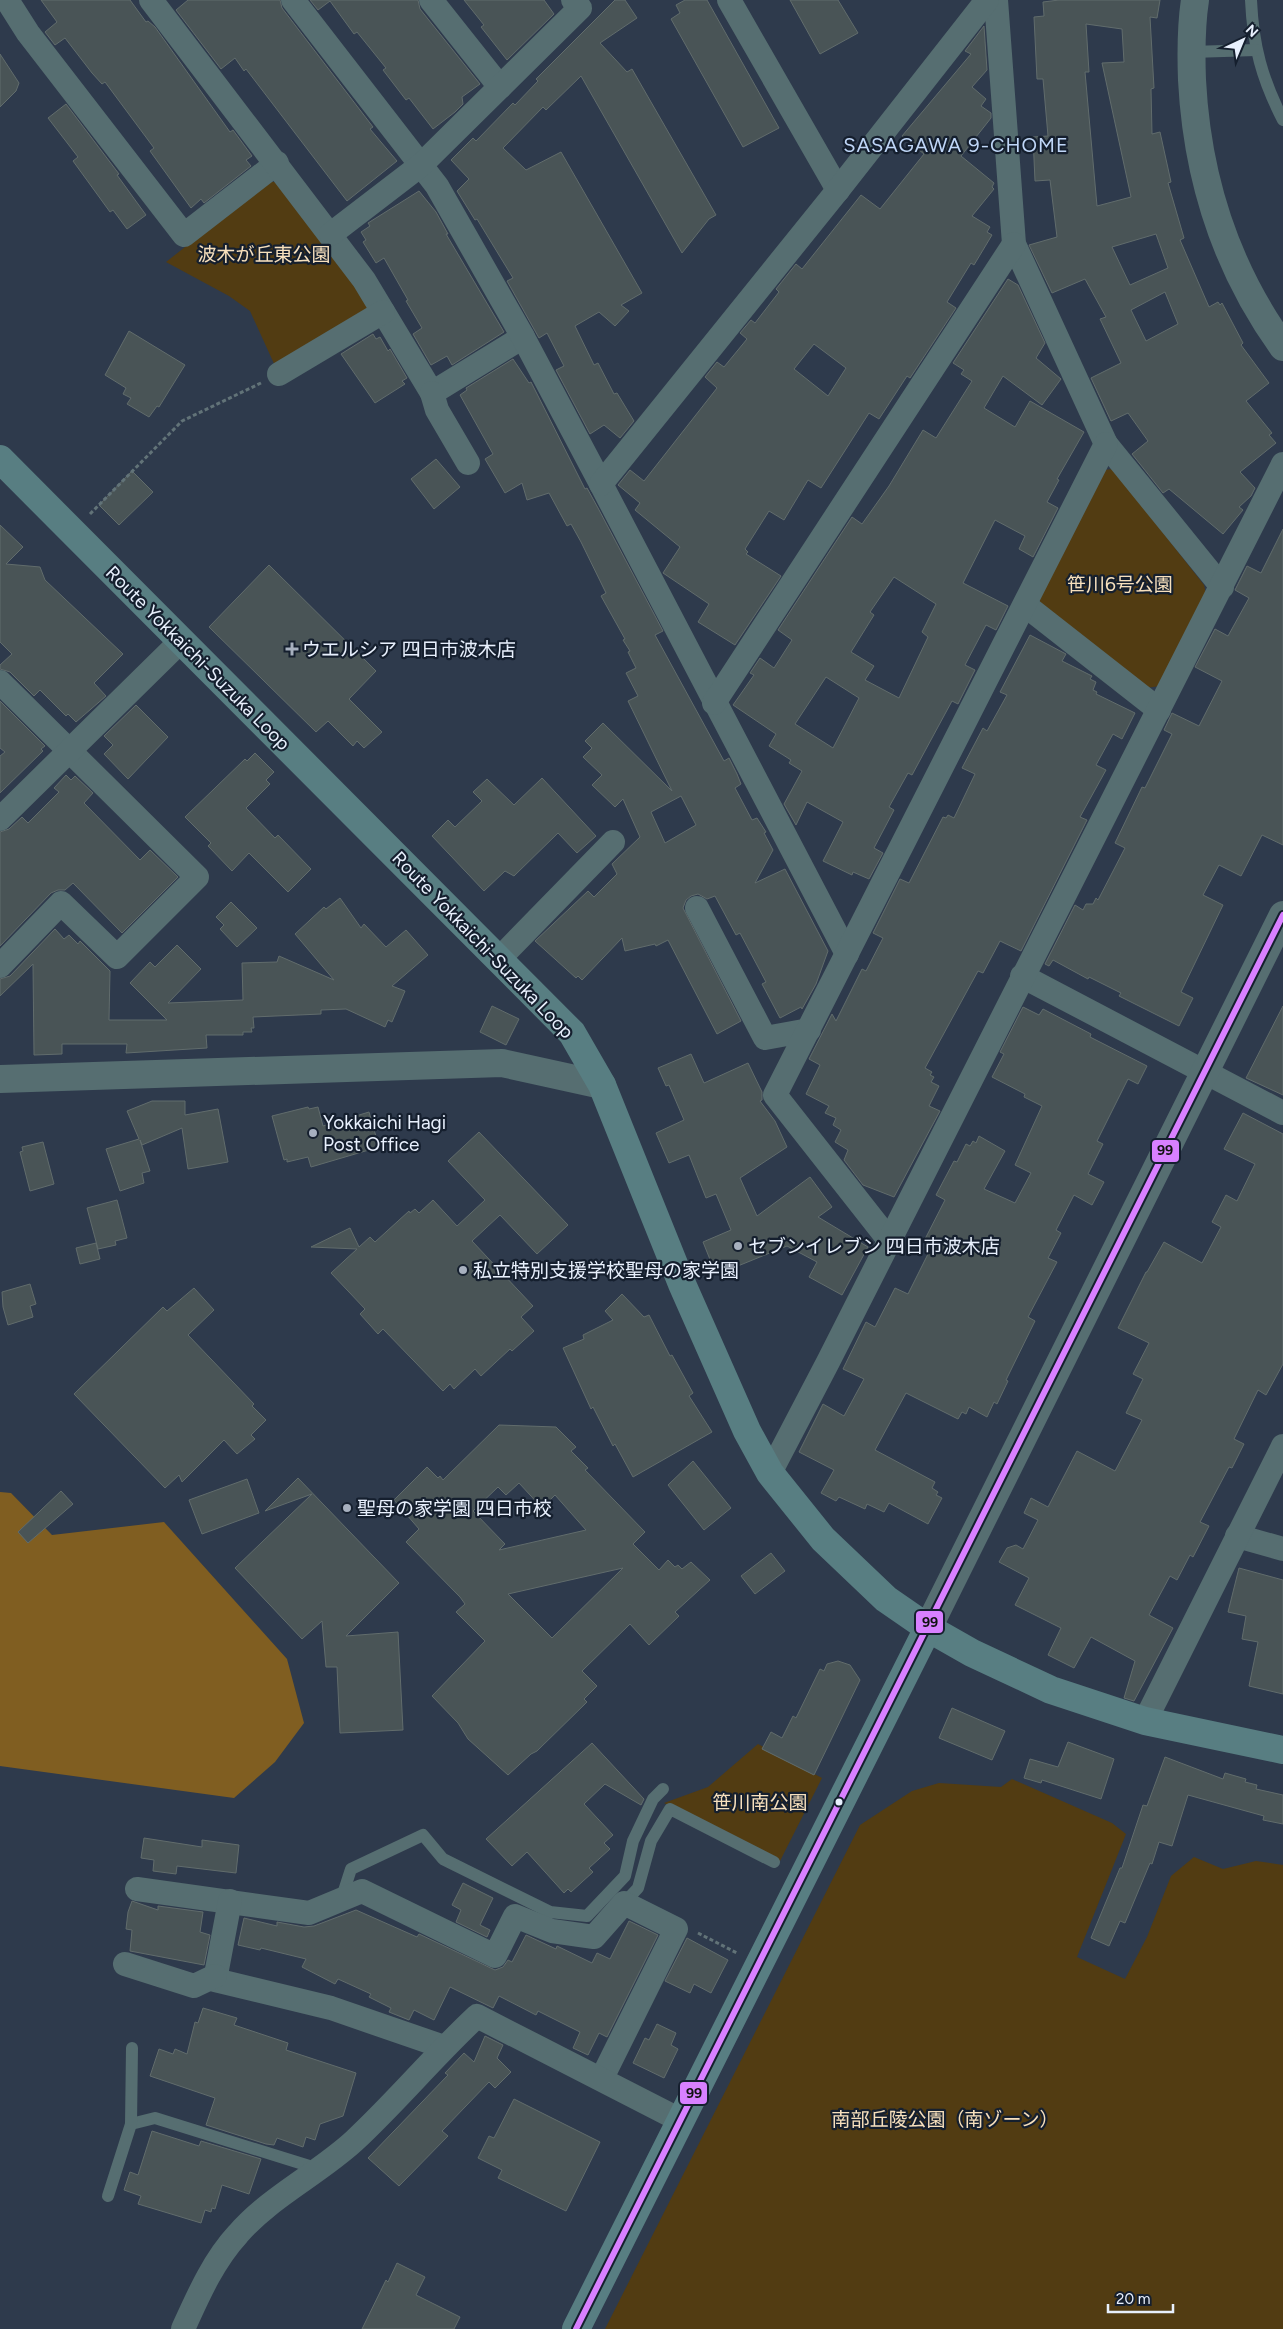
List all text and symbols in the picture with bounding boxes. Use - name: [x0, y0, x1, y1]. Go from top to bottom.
- north arrow: [1218, 15, 1268, 65]
- text: N: [1242, 21, 1261, 41]
- district label: SASAGAWA 9-CHOME: [843, 133, 1069, 157]
- park label: 波木が丘東公園: [197, 243, 331, 266]
- street label: Route Yokkaichi-Suzuka Loop: [101, 561, 295, 755]
- park label: 笹川6号公園: [1067, 573, 1173, 596]
- place label: ウエルシア 四日市波木店: [302, 638, 516, 661]
- marker: ウエルシア 四日市波木店: [286, 643, 298, 655]
- street label: Route Yokkaichi-Suzuka Loop: [387, 847, 579, 1043]
- place label: Yokkaichi Hagi Post Office: [323, 1111, 446, 1156]
- marker: Yokkaichi Hagi Post Office: [307, 1127, 319, 1139]
- line badge: 99: [1151, 1139, 1180, 1163]
- text: 99: [1157, 1142, 1173, 1159]
- place label: セブンイレブン 四日市波木店: [748, 1235, 1000, 1258]
- marker: セブンイレブン 四日市波木店: [732, 1240, 744, 1252]
- place label: 私立特別支援学校聖母の家学園: [473, 1259, 739, 1282]
- marker: 私立特別支援学校聖母の家学園: [457, 1264, 469, 1276]
- place label: 聖母の家学園 四日市校: [357, 1497, 552, 1520]
- marker: 聖母の家学園 四日市校: [341, 1502, 353, 1514]
- line badge: 99: [915, 1610, 944, 1634]
- text: 99: [922, 1614, 938, 1631]
- park label: 笹川南公園: [712, 1791, 808, 1814]
- unlabelled marker: [834, 1797, 844, 1807]
- line badge: 99: [679, 2081, 708, 2105]
- text: 99: [686, 2085, 702, 2102]
- park label: 南部丘陵公園（南ゾーン）: [831, 2108, 1059, 2131]
- scale bar: [1108, 2282, 1173, 2314]
- text: 20 m: [1116, 2290, 1150, 2308]

